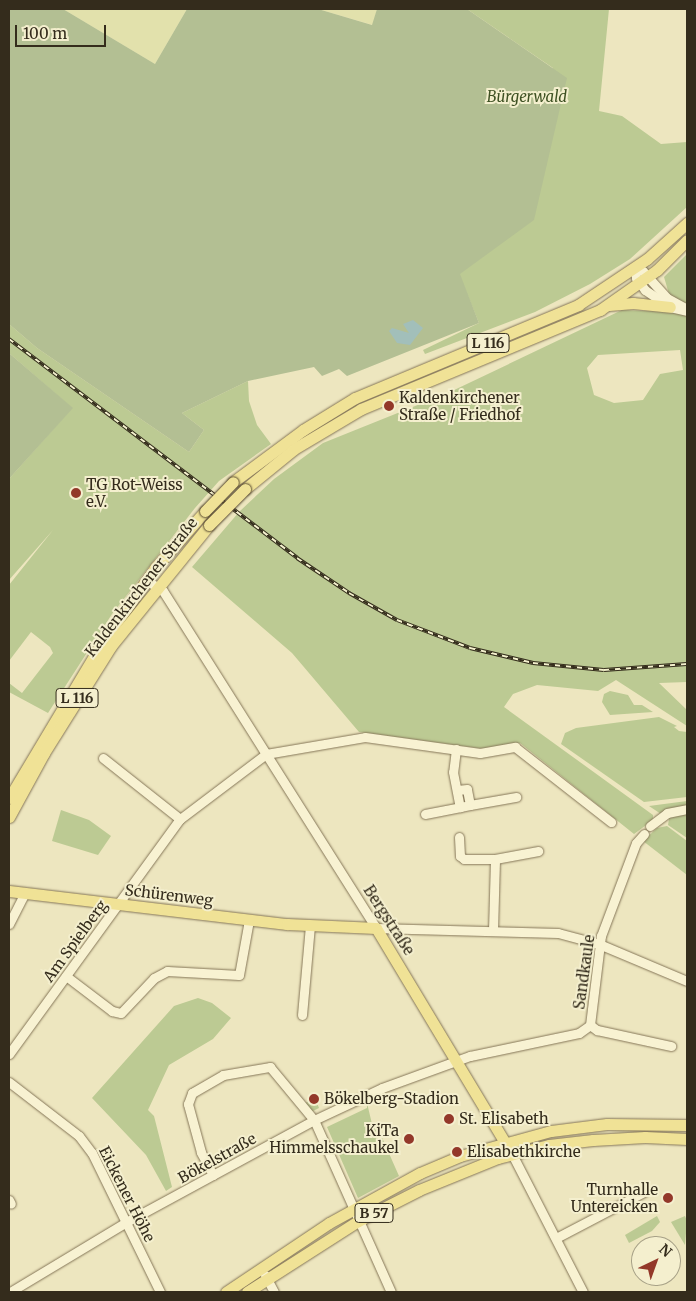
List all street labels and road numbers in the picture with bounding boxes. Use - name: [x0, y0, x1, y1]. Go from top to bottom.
- road number: L 116: [466, 332, 510, 354]
- street label: Kaldenkirchener Straße: [81, 514, 201, 660]
- road number: L 116: [54, 686, 100, 710]
- street label: Schürenweg: [124, 881, 214, 909]
- street label: Bergstraße: [360, 882, 418, 958]
- street label: Am Spielberg: [39, 897, 111, 985]
- street label: Sandkaule: [570, 933, 598, 1011]
- street label: Bökelstraße: [175, 1129, 259, 1187]
- street label: Eickener Höhe: [95, 1143, 159, 1245]
- road number: B 57: [354, 1202, 394, 1224]

